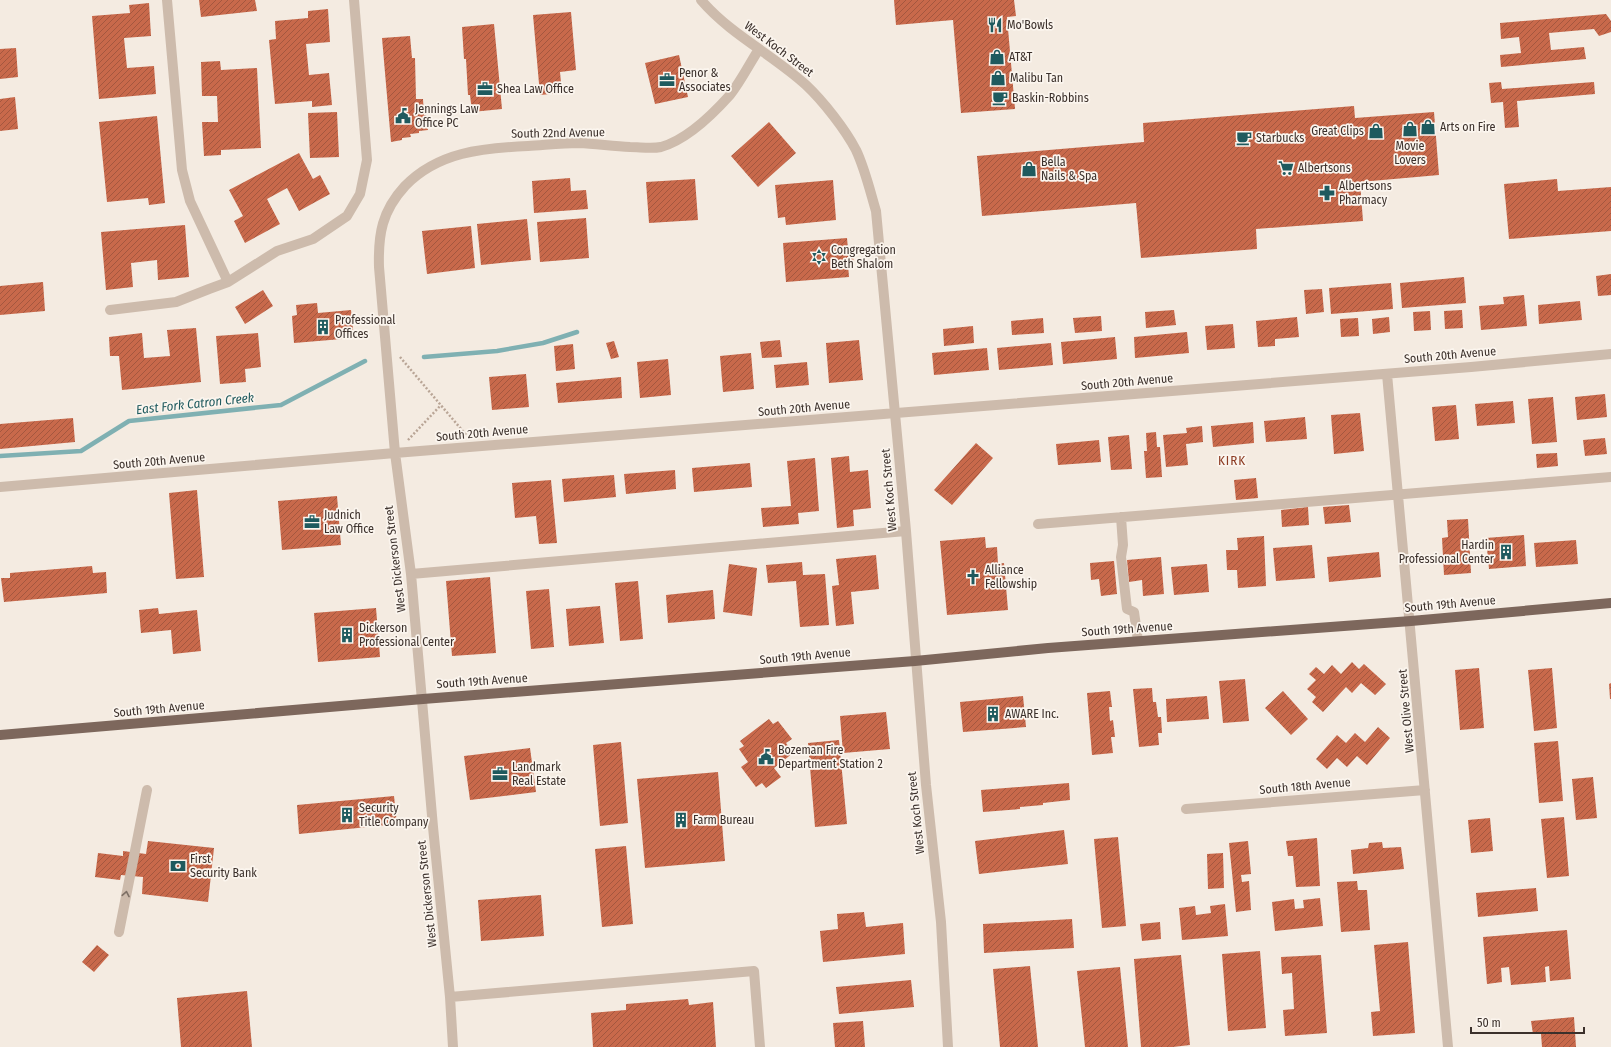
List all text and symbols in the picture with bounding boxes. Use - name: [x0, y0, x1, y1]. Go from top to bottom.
- restaurant icon: Mo'Bowls: [986, 16, 1004, 34]
- street label: West Koch Street: [742, 18, 816, 80]
- place label: Mo'Bowls: [1007, 18, 1053, 32]
- shop icon: AT&T: [988, 48, 1006, 66]
- place label: AT&T: [1009, 50, 1033, 64]
- place label: Penor & Associates: [679, 66, 731, 94]
- shop icon: Malibu Tan: [989, 69, 1007, 87]
- office icon: Penor & Associates: [658, 71, 676, 89]
- place label: Malibu Tan: [1010, 71, 1063, 85]
- office icon: Shea Law Office: [476, 80, 494, 98]
- place label: Shea Law Office: [497, 82, 574, 96]
- cafe icon: Baskin-Robbins: [991, 89, 1009, 107]
- place label: Baskin-Robbins: [1012, 91, 1089, 105]
- place label: Jennings Law Office PC: [415, 102, 479, 130]
- public building icon: Jennings Law Office PC: [394, 107, 412, 125]
- shop icon: Arts on Fire: [1419, 118, 1437, 136]
- shop icon: Movie Lovers: [1401, 120, 1419, 138]
- place label: Arts on Fire: [1440, 120, 1496, 134]
- shop icon: Great Clips: [1367, 122, 1385, 140]
- place label: Great Clips: [1311, 124, 1364, 138]
- street label: South 22nd Avenue: [511, 125, 605, 141]
- cafe icon: Starbucks: [1235, 129, 1253, 147]
- place label: Starbucks: [1256, 131, 1304, 145]
- place label: Movie Lovers: [1394, 139, 1426, 167]
- place label: Bella Nails & Spa: [1041, 155, 1097, 183]
- supermarket icon: Albertsons: [1277, 159, 1295, 177]
- shop icon: Bella Nails & Spa: [1020, 160, 1038, 178]
- place label: Albertsons: [1298, 161, 1351, 175]
- place label: Albertsons Pharmacy: [1339, 179, 1392, 207]
- pharmacy icon: Albertsons Pharmacy: [1318, 184, 1336, 202]
- place label: Congregation Beth Shalom: [831, 243, 896, 271]
- synagogue icon: Congregation Beth Shalom: [810, 248, 828, 266]
- place label: Professional Offices: [335, 313, 395, 341]
- building icon: Professional Offices: [314, 318, 332, 336]
- street label: South 20th Avenue: [1403, 344, 1497, 366]
- street label: South 20th Avenue: [1080, 371, 1174, 393]
- water label: East Fork Catron Creek: [135, 390, 255, 417]
- street label: South 20th Avenue: [757, 397, 851, 419]
- street label: South 20th Avenue: [435, 422, 529, 444]
- street label: West Koch Street: [878, 448, 900, 532]
- street label: South 20th Avenue: [112, 450, 206, 472]
- district label: KIRK: [1218, 453, 1246, 468]
- street label: West Dickerson Street: [382, 505, 408, 613]
- place label: Judnich Law Office: [324, 508, 374, 536]
- office icon: Judnich Law Office: [303, 513, 321, 531]
- place label: Hardin Professional Center: [1399, 538, 1495, 566]
- building icon: Hardin Professional Center: [1497, 543, 1515, 561]
- place label: Alliance Fellowship: [985, 563, 1037, 591]
- church icon: Alliance Fellowship: [964, 568, 982, 586]
- street label: South 19th Avenue: [1404, 593, 1496, 615]
- street label: South 19th Avenue: [1081, 619, 1173, 639]
- place label: Dickerson Professional Center: [359, 621, 455, 649]
- building icon: Dickerson Professional Center: [338, 626, 356, 644]
- street label: South 19th Avenue: [759, 645, 851, 667]
- street label: West Olive Street: [1395, 669, 1417, 753]
- street label: South 19th Avenue: [436, 671, 528, 691]
- street label: South 19th Avenue: [113, 698, 205, 720]
- building icon: AWARE Inc.: [984, 705, 1002, 723]
- place label: AWARE Inc.: [1005, 707, 1059, 721]
- place label: Bozeman Fire Department Station 2: [778, 743, 883, 771]
- public building icon: Bozeman Fire Department Station 2: [757, 748, 775, 766]
- place label: Landmark Real Estate: [512, 760, 566, 788]
- office icon: Landmark Real Estate: [491, 765, 509, 783]
- street label: West Koch Street: [905, 771, 927, 855]
- street label: South 18th Avenue: [1259, 775, 1351, 797]
- place label: Security Title Company: [359, 801, 429, 829]
- building icon: Security Title Company: [338, 806, 356, 824]
- building icon: Farm Bureau: [672, 811, 690, 829]
- place label: Farm Bureau: [693, 813, 754, 827]
- street label: West Dickerson Street: [414, 840, 440, 948]
- place label: First Security Bank: [190, 852, 257, 880]
- bank icon: First Security Bank: [169, 857, 187, 875]
- one-way arrow: [122, 891, 130, 897]
- scale bar: [1471, 1009, 1584, 1035]
- text: 50 m: [1477, 1016, 1501, 1030]

